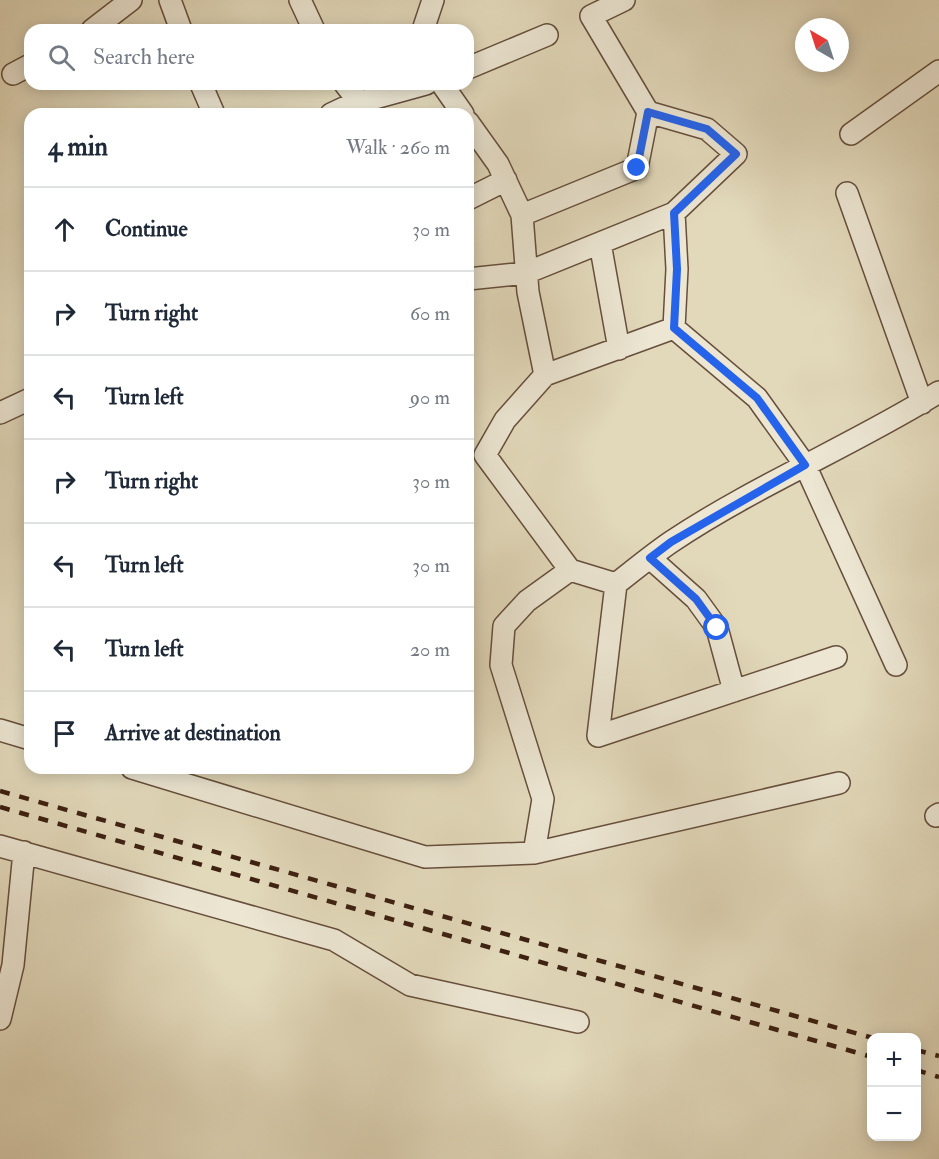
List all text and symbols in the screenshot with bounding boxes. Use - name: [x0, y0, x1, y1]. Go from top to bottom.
- north arrow: [795, 18, 849, 72]
- search box: [24, 24, 474, 90]
- icon: search: [45, 41, 78, 74]
- text: Search here: [93, 43, 195, 71]
- text: 4 min: [48, 131, 108, 163]
- text: Walk · 260 m: [346, 135, 450, 160]
- route end: [623, 154, 649, 180]
- icon: ahead: [48, 213, 81, 246]
- text: Continue: [105, 215, 188, 243]
- text: 30 m: [412, 217, 450, 242]
- icon: right: [48, 297, 81, 330]
- text: Turn right: [105, 299, 198, 327]
- text: 60 m: [410, 301, 450, 326]
- icon: left: [48, 381, 81, 414]
- text: Turn left: [105, 383, 184, 411]
- text: 90 m: [410, 385, 450, 410]
- icon: right: [48, 465, 81, 498]
- text: Turn right: [105, 467, 198, 495]
- text: 30 m: [412, 469, 450, 494]
- icon: left: [48, 549, 81, 582]
- text: Turn left: [105, 551, 184, 579]
- text: 30 m: [412, 553, 450, 578]
- route start: [703, 614, 729, 640]
- icon: left: [48, 633, 81, 666]
- text: Turn left: [105, 635, 184, 663]
- text: 20 m: [410, 637, 450, 662]
- icon: arrive: [48, 717, 81, 750]
- text: Arrive at destination: [105, 719, 281, 747]
- map controls: [867, 1033, 921, 1141]
- button: +: [867, 1033, 921, 1087]
- button: −: [867, 1087, 921, 1141]

